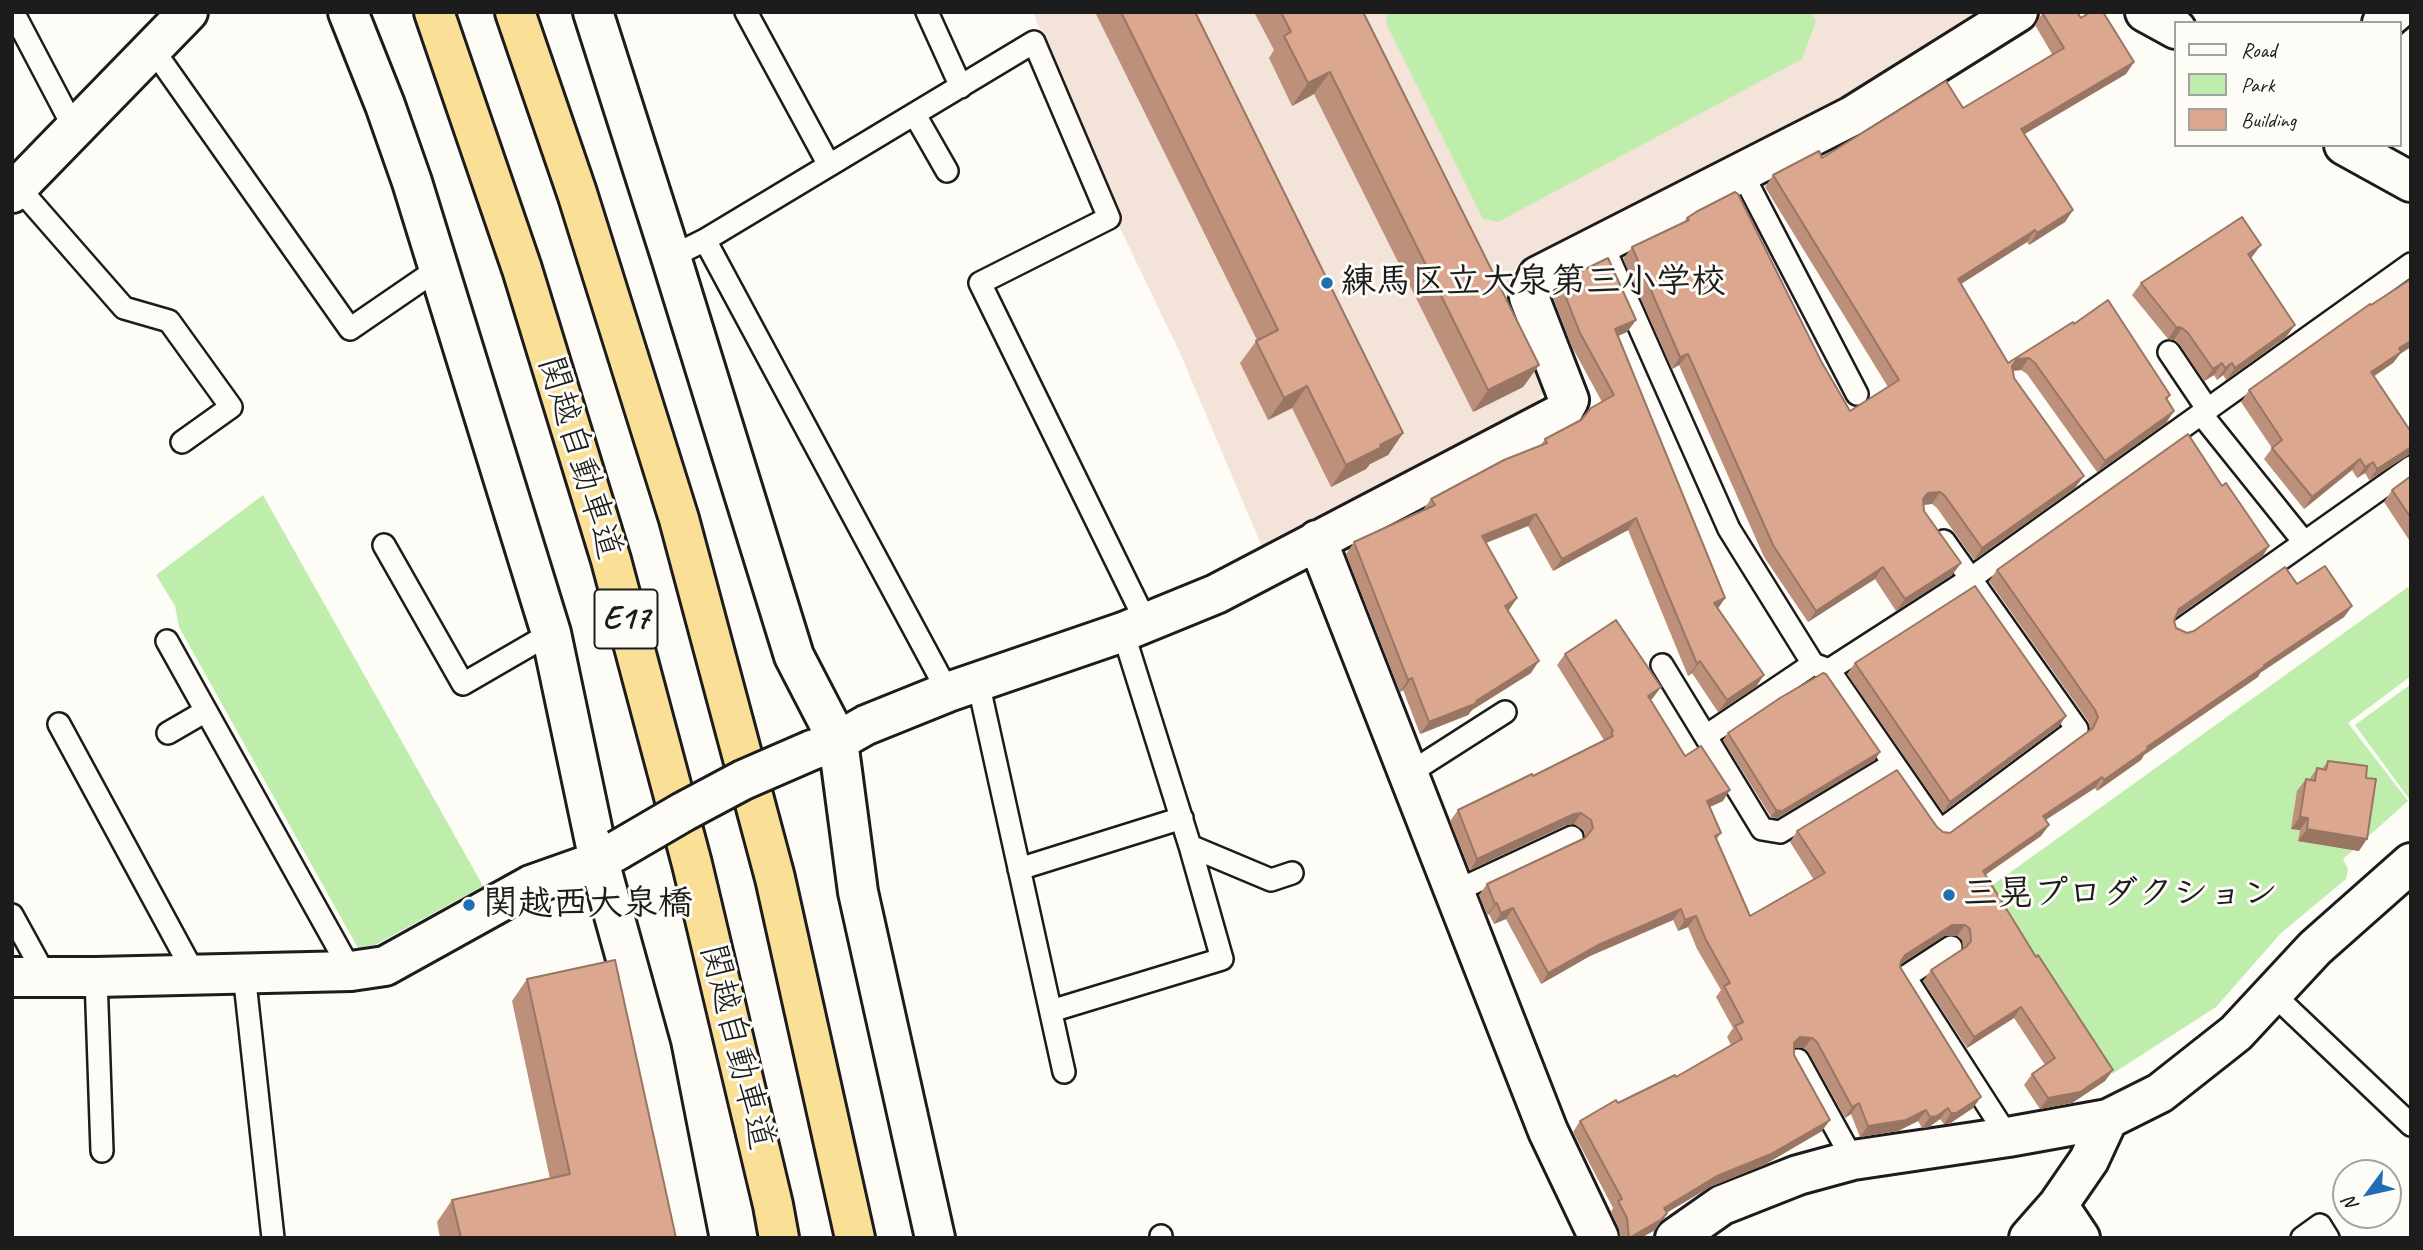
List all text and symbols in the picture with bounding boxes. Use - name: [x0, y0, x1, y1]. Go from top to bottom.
- legend: [2174, 21, 2402, 147]
- text: Road: [2241, 37, 2276, 63]
- text: Park: [2241, 72, 2274, 98]
- text: Building: [2241, 107, 2296, 133]
- place label: 練馬区立大泉第三小学校: [1341, 262, 1726, 304]
- marker: 練馬区立大泉第三小学校: [1319, 275, 1335, 291]
- street label: 関越自動車道: [528, 351, 630, 565]
- road number: E17: [594, 590, 658, 648]
- place label: 三晃プロダクション: [1963, 874, 2278, 916]
- place label: 関越西大泉橋: [483, 884, 693, 926]
- marker: 三晃プロダクション: [1941, 887, 1957, 903]
- marker: 関越西大泉橋: [461, 897, 477, 913]
- street label: 関越自動車道: [690, 940, 782, 1154]
- north arrow: [2332, 1159, 2402, 1229]
- text: N: [2338, 1193, 2364, 1216]

